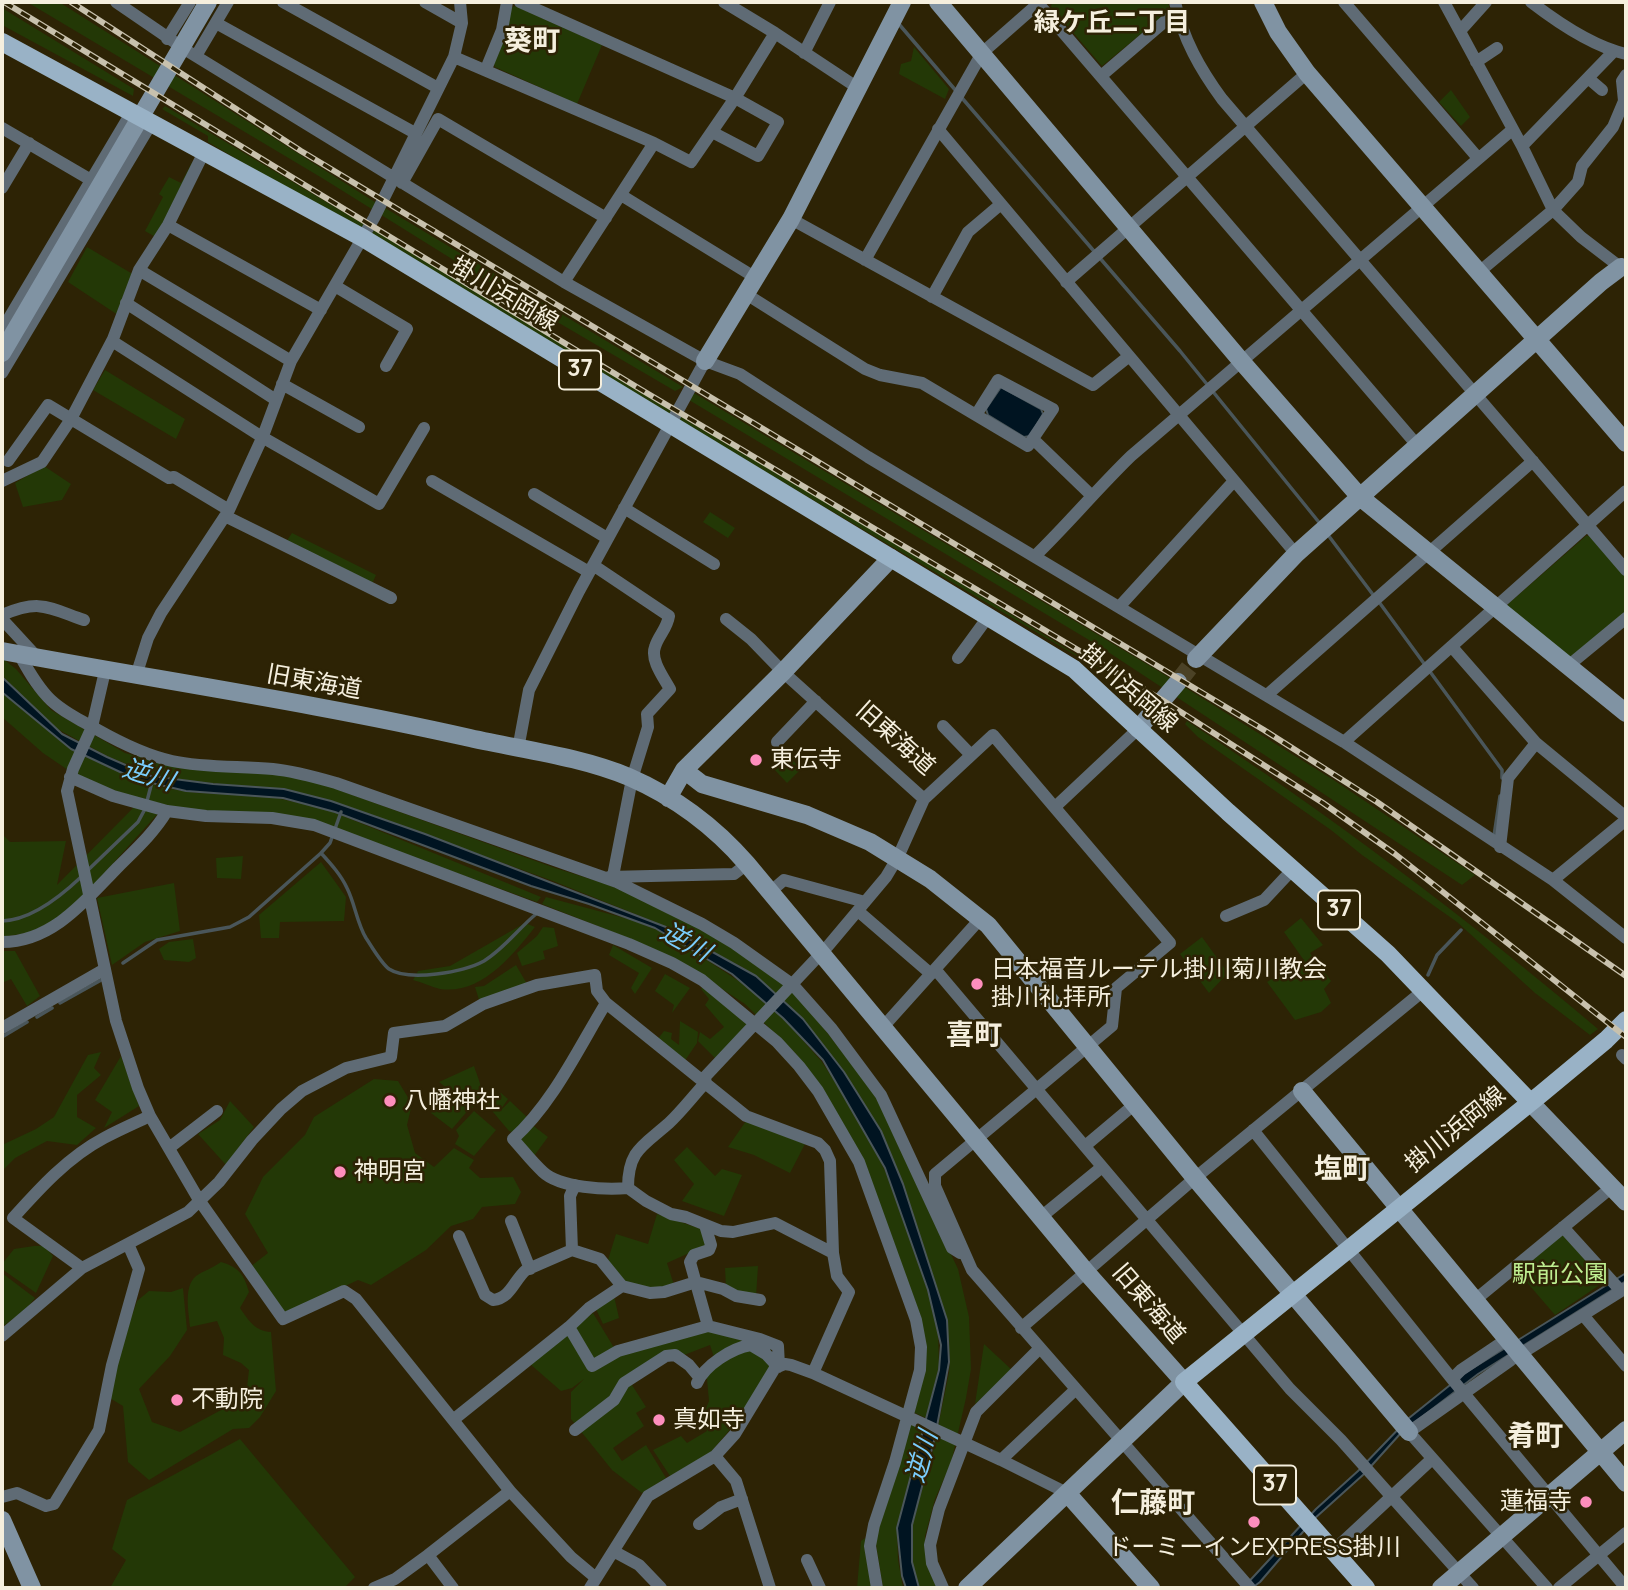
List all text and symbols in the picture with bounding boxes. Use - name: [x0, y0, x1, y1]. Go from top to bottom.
- district label: 緑ケ丘二丁目: [1034, 8, 1190, 40]
- district label: 葵町: [504, 25, 560, 59]
- street label: 掛川浜岡線: [445, 252, 563, 338]
- road number: 37: [559, 350, 601, 390]
- street label: 掛川浜岡線: [1073, 639, 1183, 739]
- street label: 旧東海道: [264, 660, 364, 706]
- street label: 旧東海道: [850, 696, 940, 782]
- place label: 東伝寺: [770, 746, 842, 774]
- marker: 東伝寺: [748, 752, 764, 768]
- water label: 逆川: [119, 753, 177, 799]
- road number: 37: [1318, 890, 1360, 930]
- water label: 逆川: [655, 917, 715, 969]
- place label: 日本福音ルーテル掛川菊川教会 掛川礼拝所: [991, 956, 1327, 1012]
- marker: 日本福音ルーテル掛川菊川教会 掛川礼拝所: [969, 976, 985, 992]
- district label: 喜町: [946, 1019, 1002, 1053]
- street label: 掛川浜岡線: [1400, 1081, 1512, 1179]
- place label: 八幡神社: [404, 1087, 500, 1115]
- marker: 八幡神社: [382, 1093, 398, 1109]
- district label: 塩町: [1314, 1153, 1370, 1187]
- place label: 神明宮: [354, 1158, 426, 1186]
- marker: 神明宮: [332, 1164, 348, 1180]
- street label: 旧東海道: [1106, 1258, 1190, 1350]
- park label: 駅前公園: [1512, 1261, 1608, 1289]
- place label: 不動院: [191, 1386, 263, 1414]
- marker: 不動院: [169, 1392, 185, 1408]
- place label: 真如寺: [673, 1406, 745, 1434]
- marker: 真如寺: [651, 1412, 667, 1428]
- district label: 肴町: [1507, 1420, 1563, 1454]
- water label: 逆川: [901, 1428, 945, 1486]
- road number: 37: [1254, 1466, 1296, 1504]
- district label: 仁藤町: [1111, 1487, 1195, 1521]
- place label: 蓮福寺: [1500, 1488, 1572, 1516]
- marker: 蓮福寺: [1578, 1494, 1594, 1510]
- marker: ドーミーインEXPRESS掛川: [1246, 1514, 1262, 1530]
- place label: ドーミーインEXPRESS掛川: [1108, 1534, 1400, 1562]

